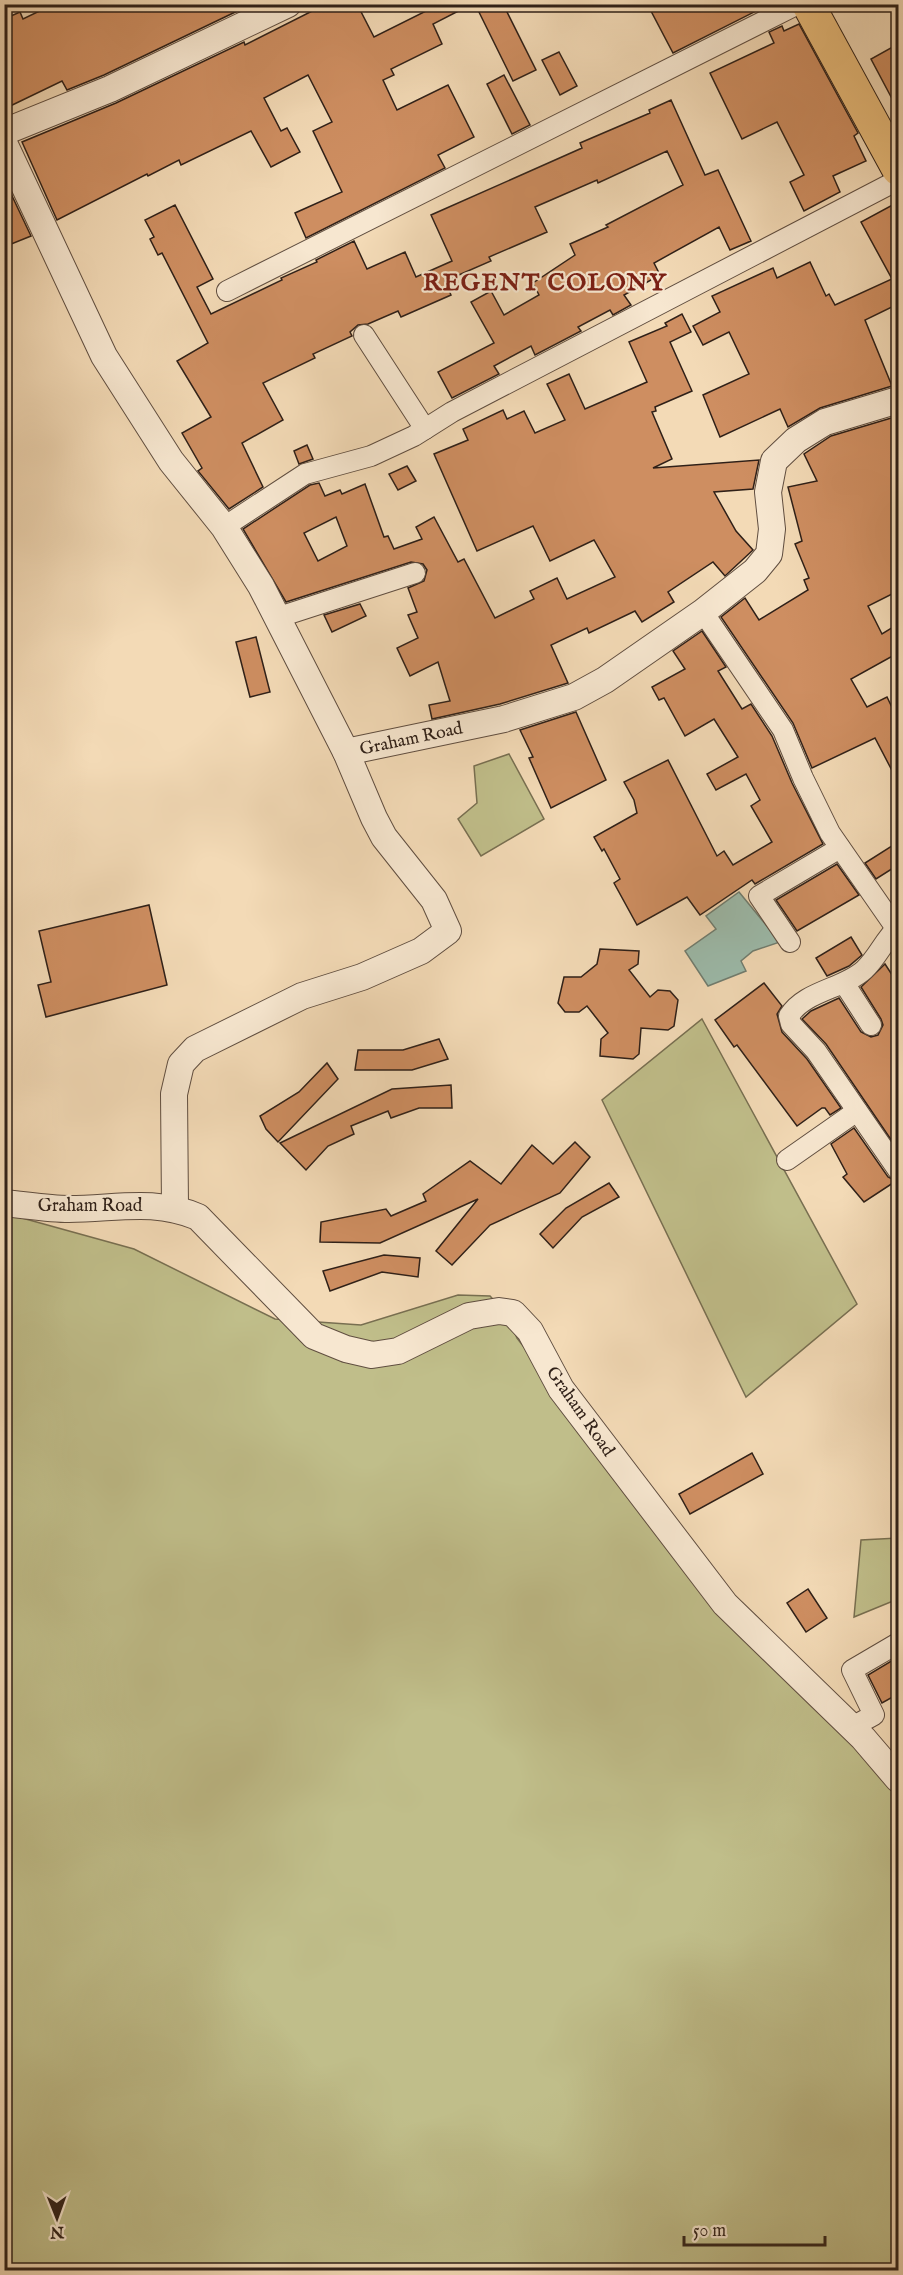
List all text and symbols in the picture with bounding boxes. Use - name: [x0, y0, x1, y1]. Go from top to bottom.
- district label: REGENT COLONY: [423, 268, 667, 299]
- street label: Graham Road: [358, 717, 465, 762]
- street label: Graham Road: [38, 1195, 143, 1218]
- street label: Graham Road: [540, 1362, 619, 1462]
- north arrow: [27, 2188, 87, 2248]
- scale bar: [684, 2209, 825, 2247]
- text: 50 m: [693, 2220, 726, 2243]
- text: N: [50, 2221, 65, 2241]

